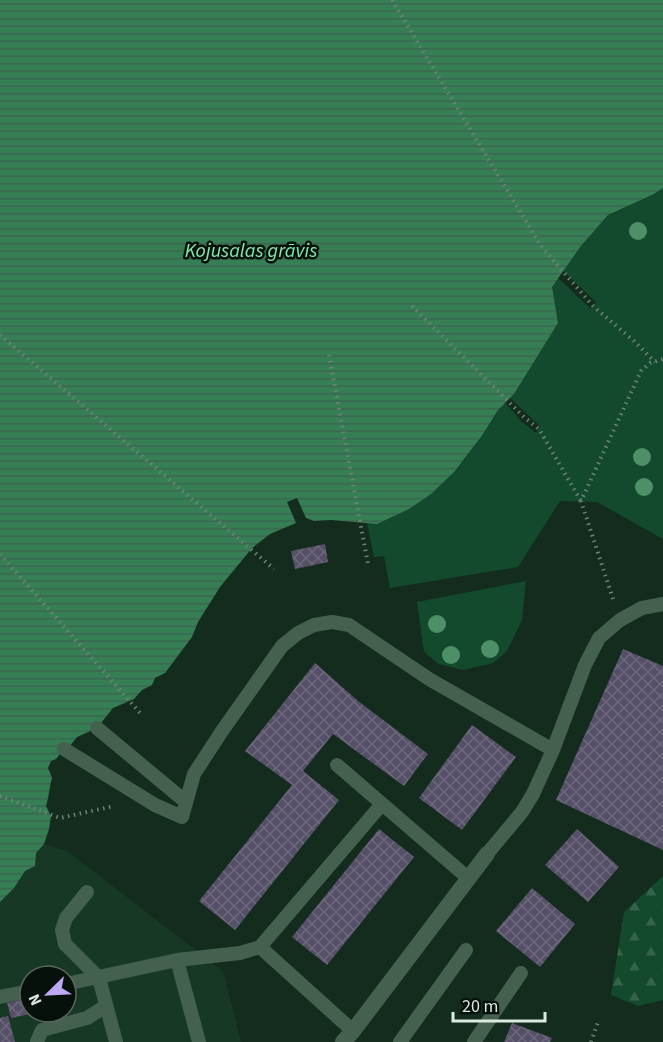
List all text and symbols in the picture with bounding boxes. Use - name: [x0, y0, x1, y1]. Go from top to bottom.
- water label: Kojusalas grāvis: [185, 237, 317, 265]
- north arrow: [18, 964, 78, 1024]
- scale bar: [453, 985, 544, 1023]
- text: N: [23, 990, 47, 1009]
- text: 20 m: [462, 994, 498, 1019]

